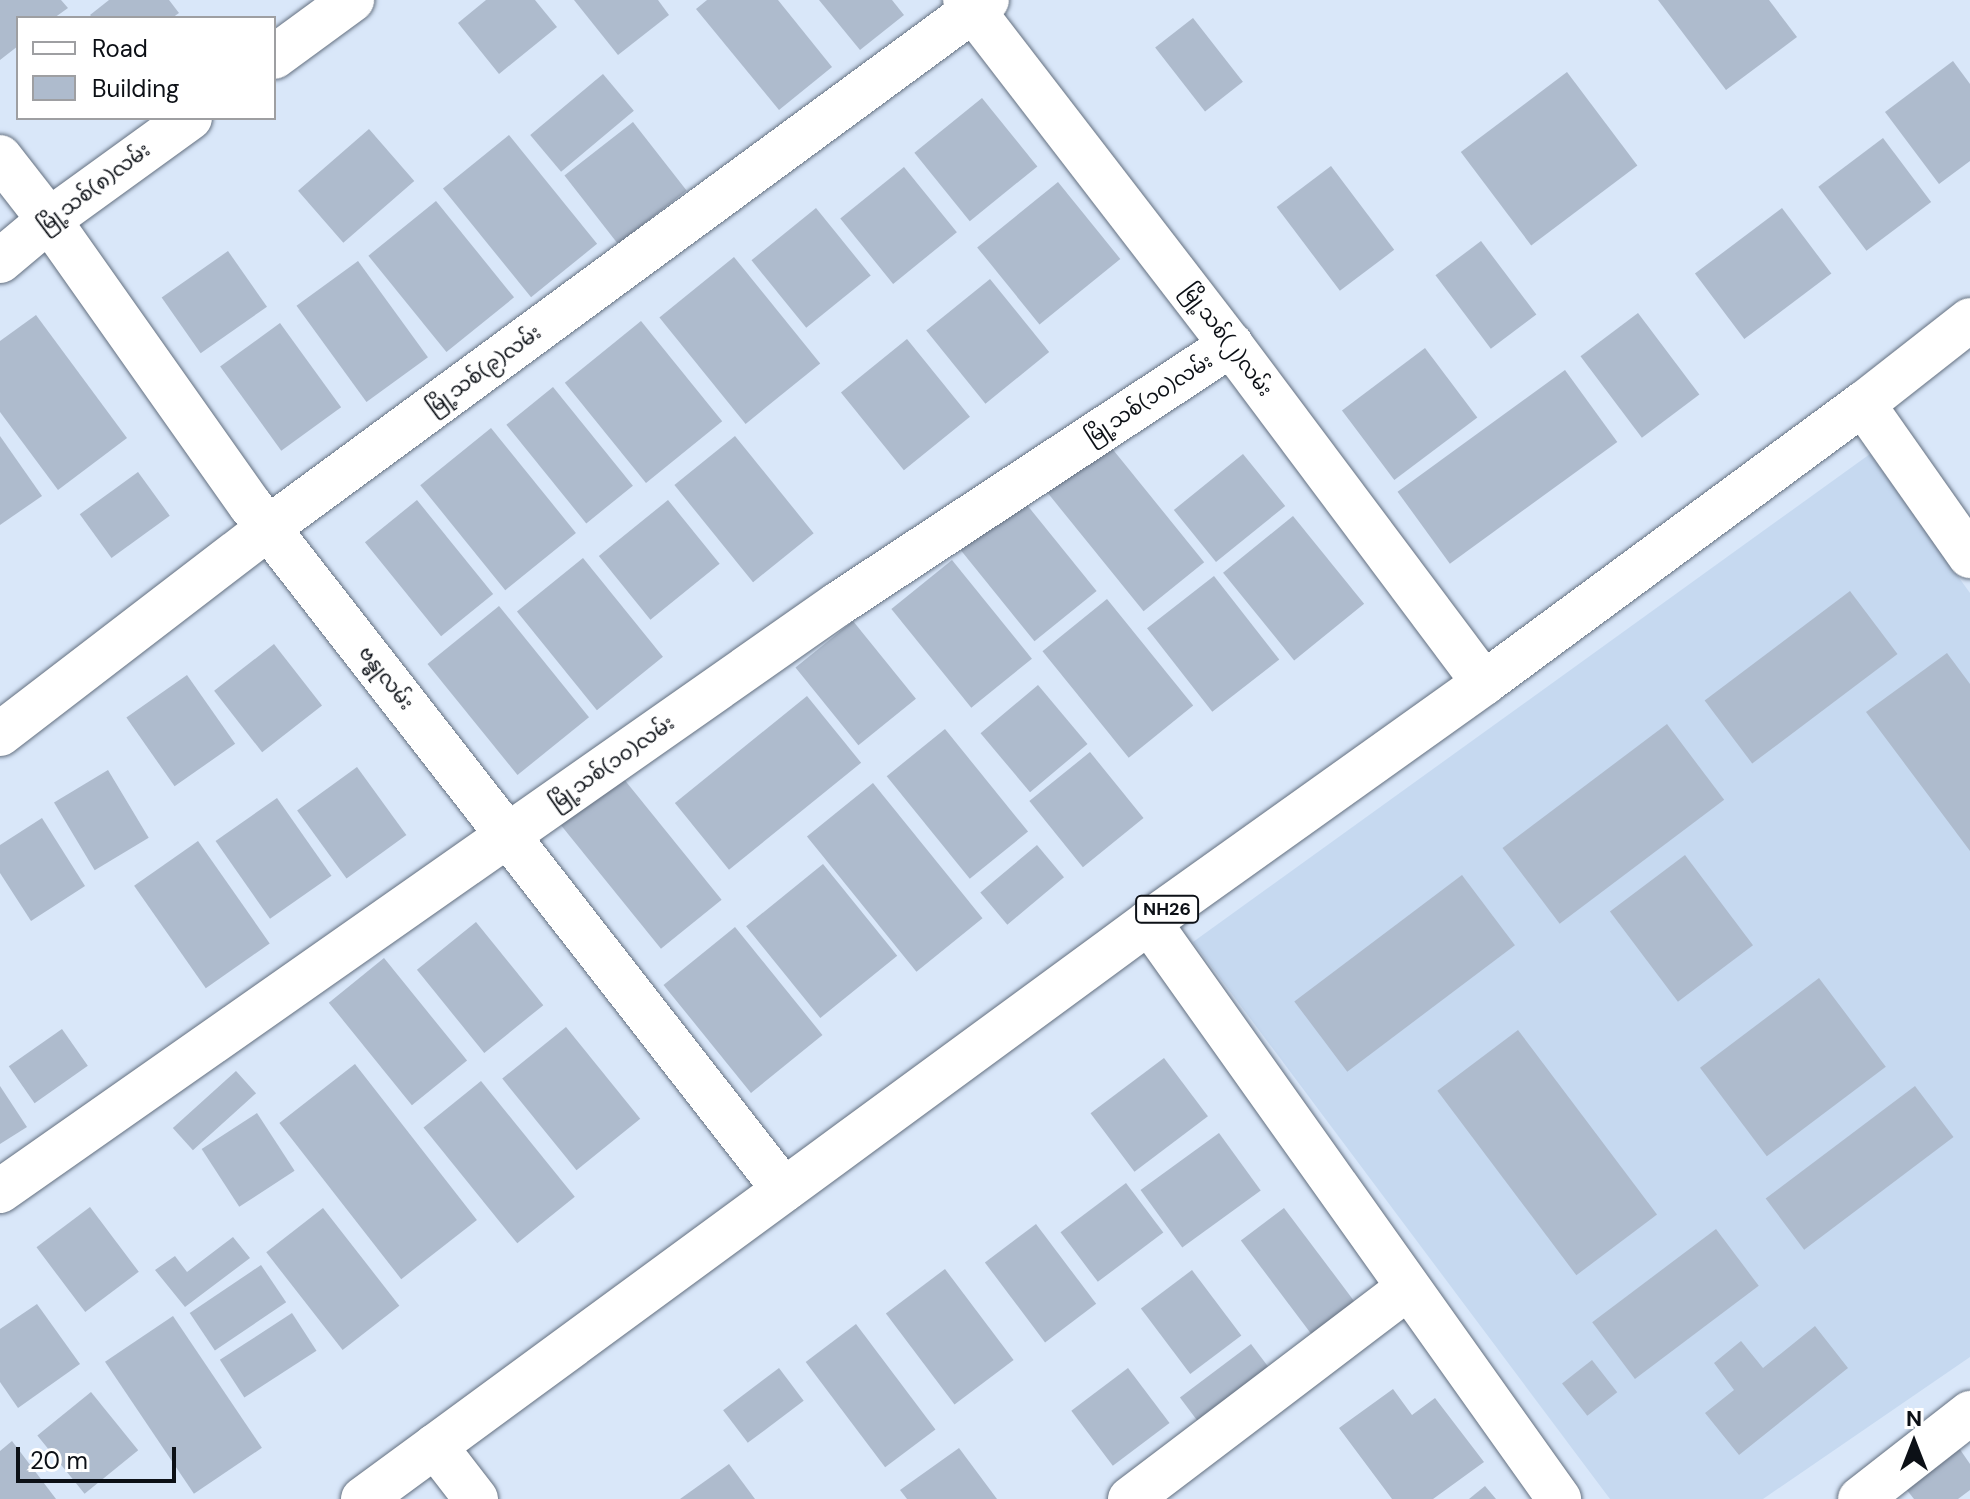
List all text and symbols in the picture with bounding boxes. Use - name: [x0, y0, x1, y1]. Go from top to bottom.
- legend: [16, 16, 276, 120]
- text: Road: [92, 33, 148, 64]
- text: Building: [92, 73, 179, 104]
- street label: မြို့သစ်(၈)လမ်း: [33, 138, 155, 238]
- street label: မြို့သစ်(၂)လမ်း: [1177, 279, 1277, 401]
- street label: မြို့သစ်(၉)လမ်း: [422, 320, 546, 420]
- street label: မြို့သစ်(၁၀)လမ်း: [1081, 349, 1217, 449]
- street label: ဗန္ဓုလမ်း: [354, 641, 418, 715]
- street label: မြို့သစ်(၁၀)လမ်း: [545, 711, 679, 815]
- road number: NH26: [1135, 895, 1199, 923]
- north arrow: [1874, 1403, 1954, 1483]
- text: N: [1906, 1404, 1922, 1433]
- scale bar: [20, 1431, 180, 1481]
- text: 20 m: [30, 1445, 88, 1476]

